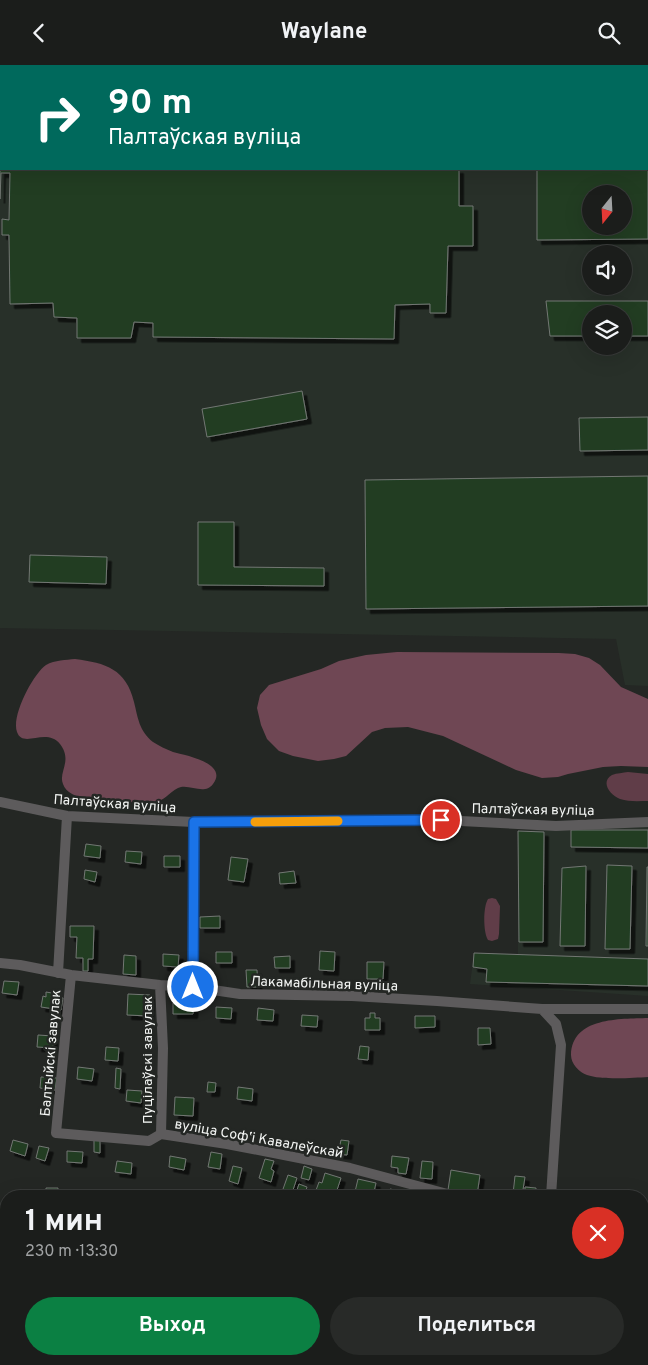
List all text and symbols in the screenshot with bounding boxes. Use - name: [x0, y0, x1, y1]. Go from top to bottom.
- icon: back: [25, 19, 53, 47]
- text: Waylane: [281, 19, 367, 46]
- icon: search: [595, 19, 623, 47]
- text: 90 m: [108, 82, 192, 126]
- icon: right: [25, 85, 90, 150]
- text: Палтаўская вуліца: [108, 125, 301, 152]
- north arrow: [582, 185, 632, 235]
- map controls: [582, 185, 632, 355]
- button: sound: [582, 245, 632, 295]
- button: layers: [582, 305, 632, 355]
- street label: Палтаўская вуліца: [53, 792, 177, 817]
- pin: [420, 799, 462, 841]
- street label: Палтаўская вуліца: [471, 801, 595, 820]
- icon: arrive: [427, 806, 455, 834]
- position arrow: [166, 960, 218, 1012]
- street label: Лакамабільная вуліца: [250, 973, 398, 996]
- street label: Балтыйскі завулак: [37, 989, 66, 1117]
- street label: Пуцілаўскі завулак: [140, 996, 157, 1124]
- street label: вуліца Софʼі Кавалеўскай: [173, 1116, 344, 1163]
- text: 1 мин: [25, 1204, 103, 1241]
- button: close: [572, 1207, 624, 1259]
- text: 230 m · 13:30: [25, 1242, 118, 1262]
- button: Выход: [25, 1297, 320, 1355]
- button: Поделиться: [330, 1297, 624, 1355]

